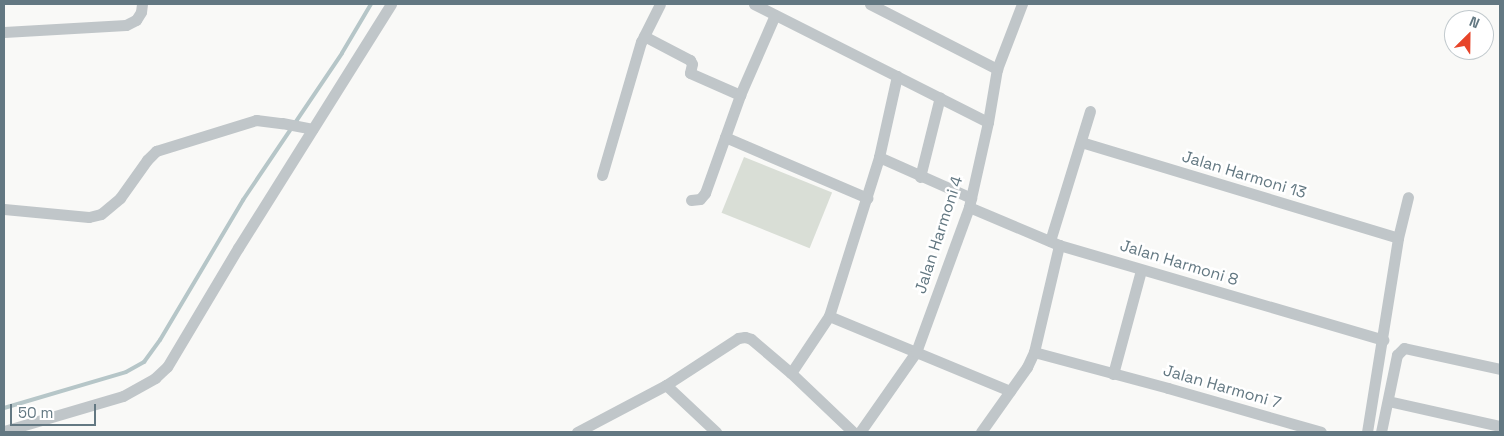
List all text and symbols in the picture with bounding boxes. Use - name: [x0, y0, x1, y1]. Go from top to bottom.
- north arrow: [1444, 10, 1494, 60]
- text: N: [1467, 12, 1482, 32]
- street label: Jalan Harmoni 13: [1180, 147, 1308, 203]
- street label: Jalan Harmoni 4: [911, 174, 967, 296]
- street label: Jalan Harmoni 8: [1118, 236, 1240, 290]
- street label: Jalan Harmoni 7: [1161, 361, 1283, 413]
- scale bar: [12, 394, 99, 426]
- text: 50 m: [18, 403, 53, 422]

